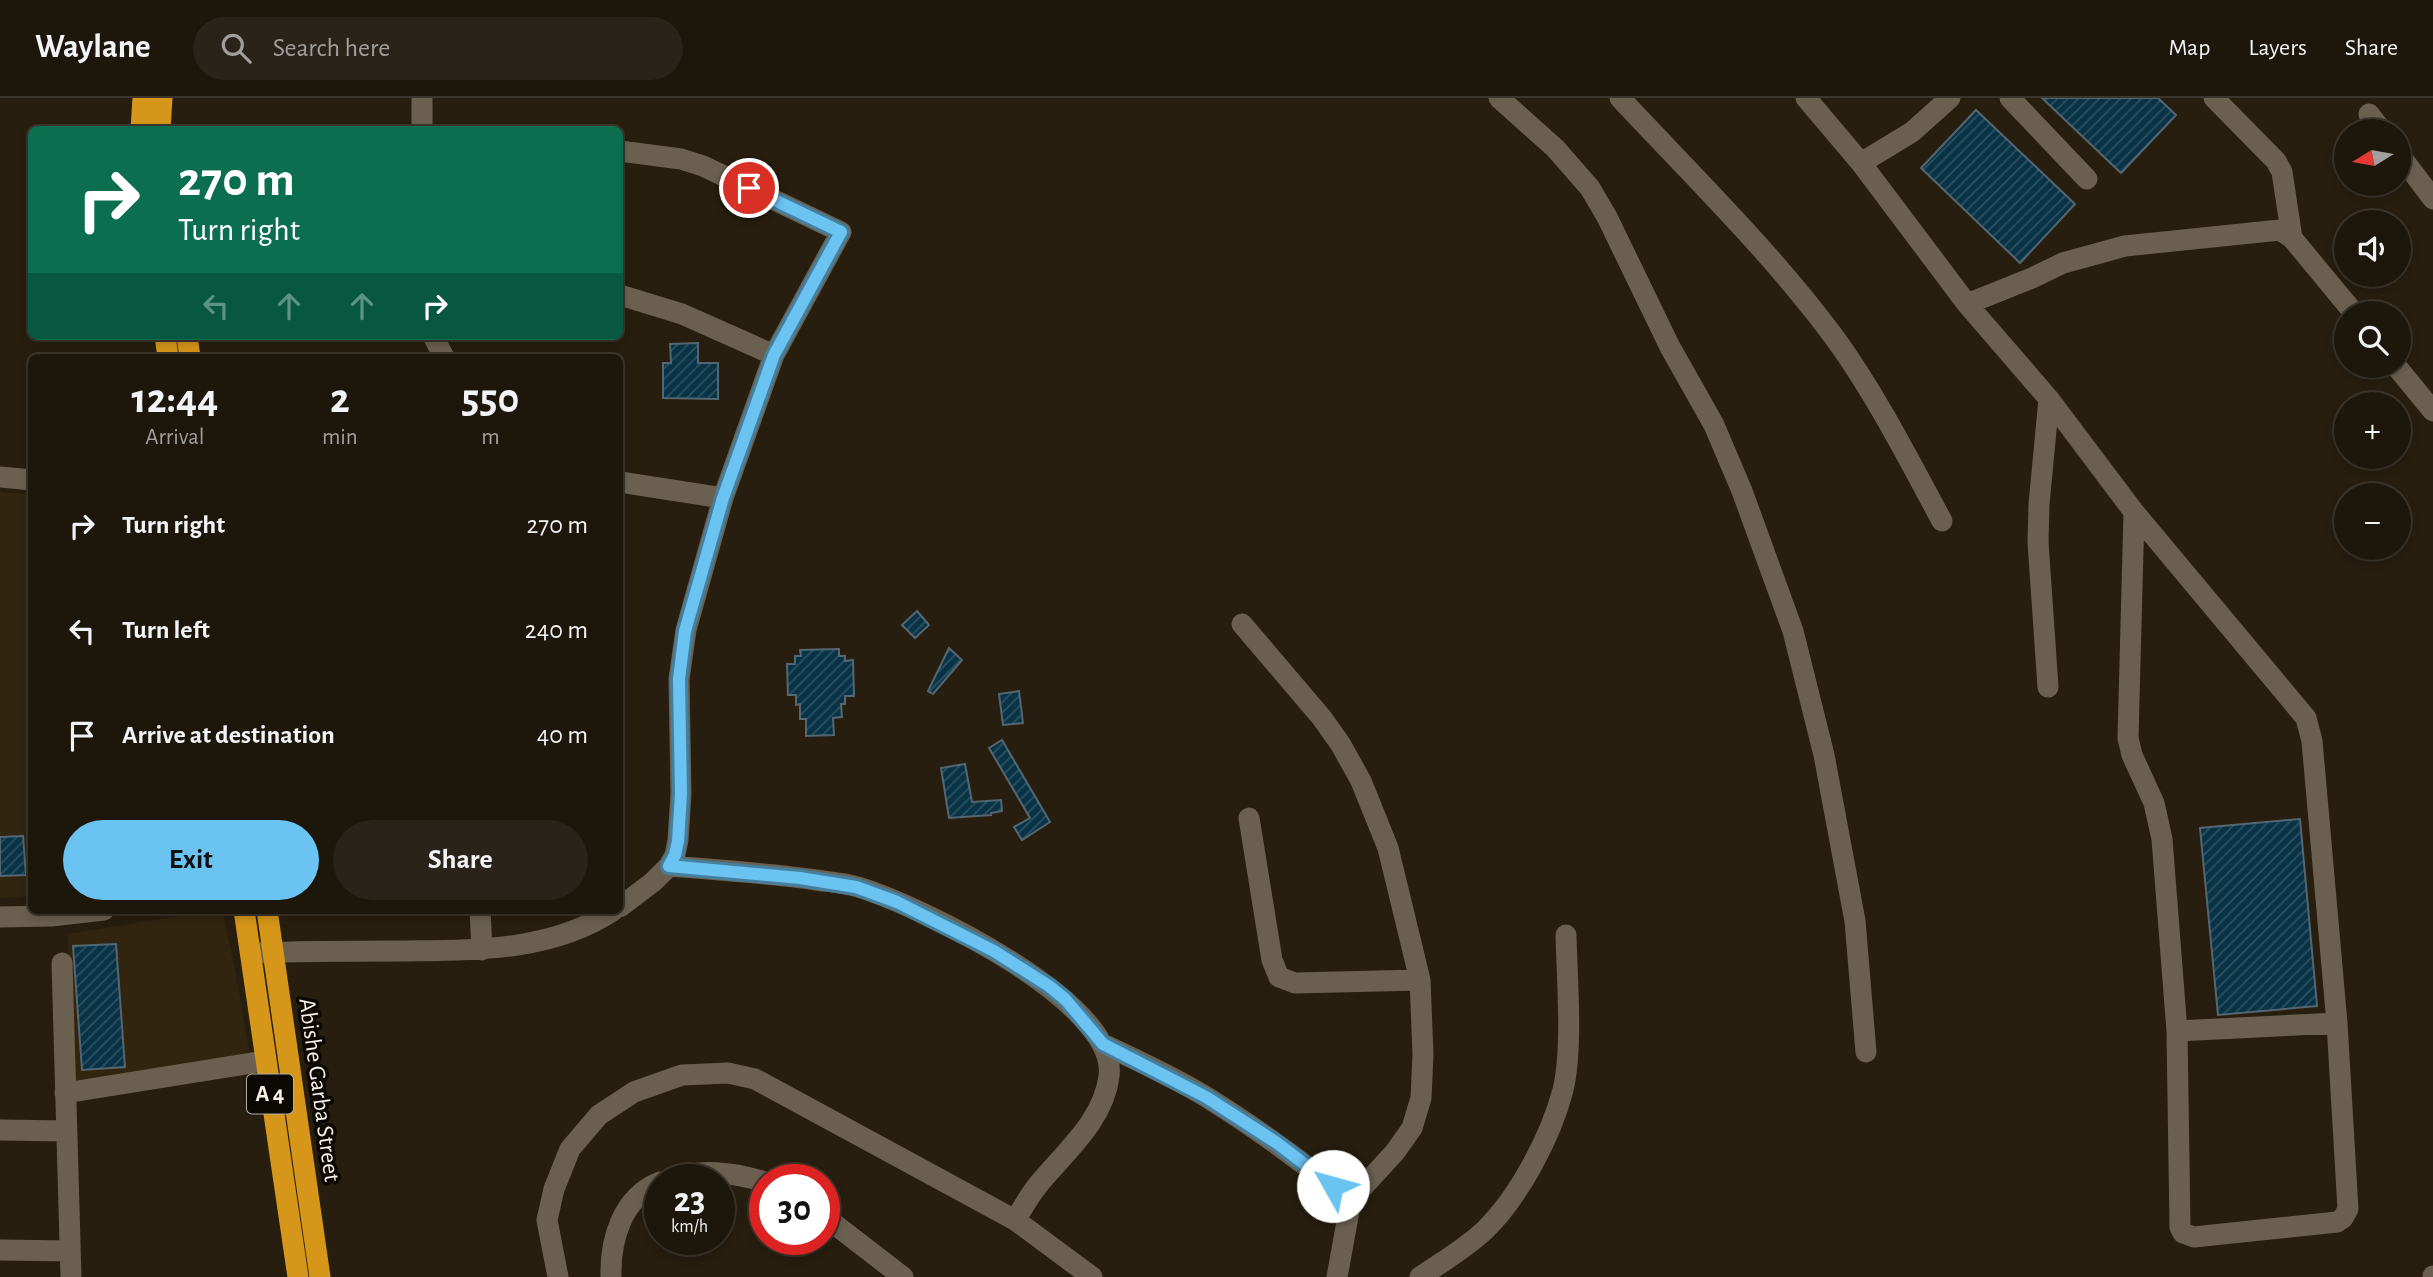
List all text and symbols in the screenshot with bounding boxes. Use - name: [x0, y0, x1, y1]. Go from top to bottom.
- search box: [193, 17, 683, 80]
- icon: search: [217, 29, 255, 67]
- text: Waylane: [35, 31, 151, 64]
- text: Search here: [273, 35, 390, 61]
- text: Map: [2168, 36, 2210, 60]
- text: Layers: [2248, 36, 2307, 60]
- text: Share: [2345, 36, 2398, 60]
- north arrow: [2334, 119, 2412, 196]
- map controls: [2334, 119, 2411, 560]
- icon: right: [63, 154, 154, 245]
- text: 270 m: [178, 156, 295, 205]
- pin: [719, 158, 779, 218]
- icon: arrive: [730, 169, 768, 207]
- button: sound: [2334, 210, 2411, 287]
- text: Turn right: [178, 214, 300, 246]
- icon: left: [197, 287, 235, 325]
- icon: ahead: [270, 287, 308, 325]
- icon: ahead: [343, 287, 381, 325]
- icon: right: [416, 287, 454, 325]
- button: search: [2334, 301, 2411, 378]
- text: 12:44: [132, 378, 218, 420]
- text: 2: [330, 378, 350, 420]
- text: 550: [461, 378, 519, 420]
- button: +: [2334, 392, 2411, 469]
- text: Arrival: [145, 426, 205, 449]
- text: min: [322, 426, 358, 449]
- text: m: [481, 426, 500, 449]
- button: −: [2334, 483, 2411, 560]
- icon: right: [63, 507, 101, 545]
- text: Turn right: [122, 512, 225, 538]
- text: 270 m: [527, 512, 588, 538]
- icon: left: [63, 612, 101, 650]
- text: Turn left: [122, 617, 210, 643]
- text: 240 m: [525, 617, 588, 643]
- icon: arrive: [63, 717, 101, 755]
- text: Arrive at destination: [122, 722, 335, 748]
- text: 40 m: [537, 722, 588, 748]
- button: Exit: [63, 820, 319, 900]
- button: Share: [333, 820, 588, 900]
- street label: Abishe Garba Street: [294, 997, 344, 1184]
- road number: A 4: [247, 1074, 293, 1113]
- position arrow: [1296, 1149, 1370, 1223]
- speed limit sign: 30: [749, 1164, 840, 1255]
- text: 23: [674, 1183, 705, 1218]
- text: km/h: [671, 1218, 708, 1236]

